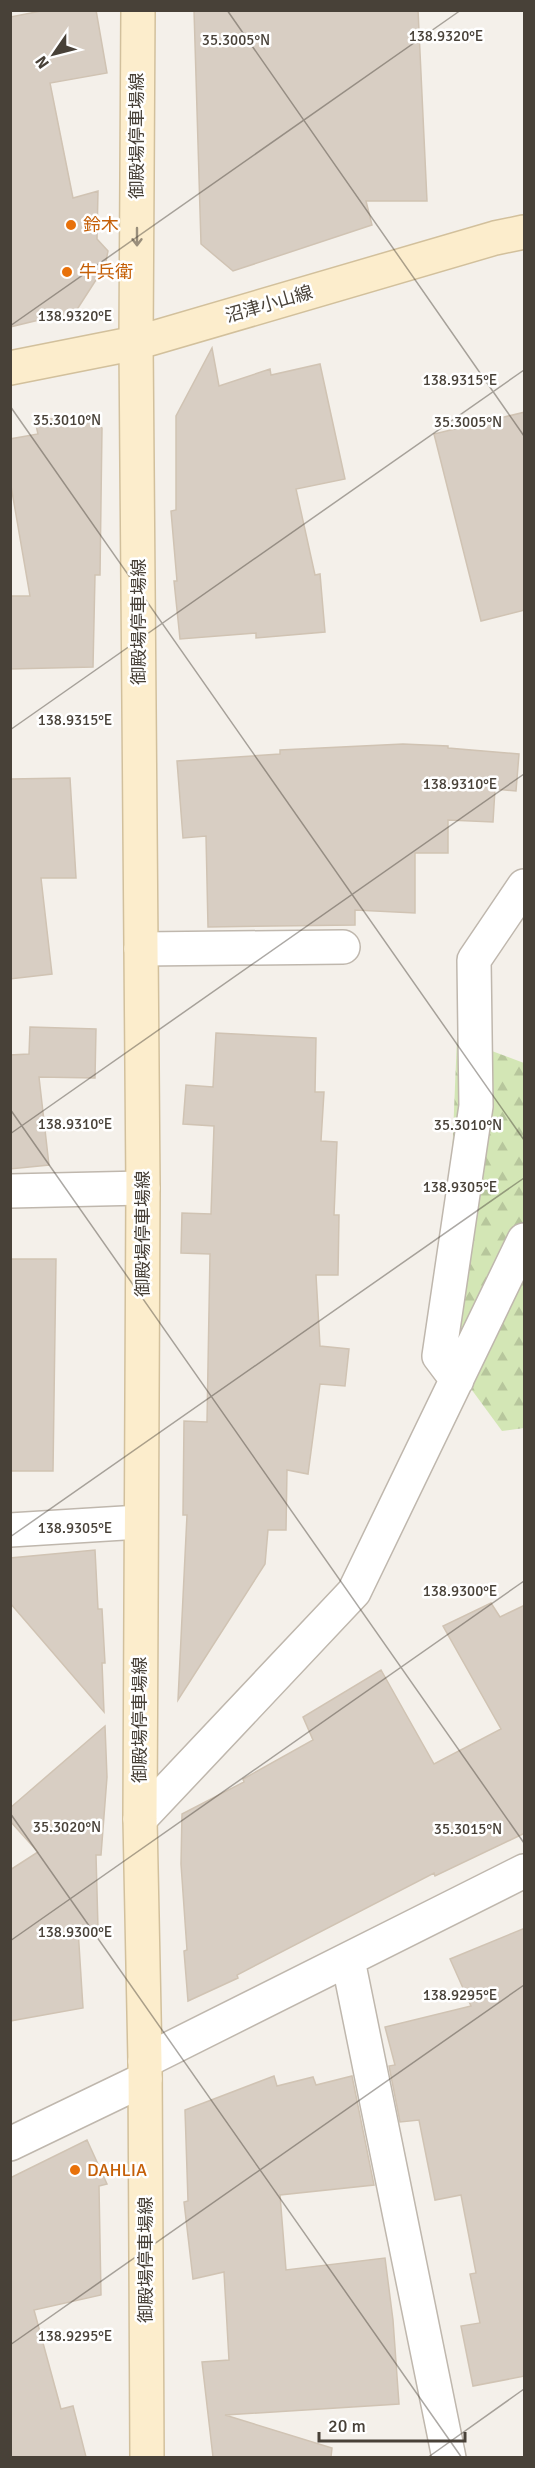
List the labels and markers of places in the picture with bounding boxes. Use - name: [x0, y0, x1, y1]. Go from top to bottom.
- place label: 鈴木: [83, 214, 119, 236]
- marker: 鈴木: [64, 218, 78, 232]
- place label: 牛兵衛: [79, 261, 133, 283]
- marker: 牛兵衛: [60, 265, 74, 279]
- place label: DAHLIA: [87, 2159, 147, 2181]
- marker: DAHLIA: [68, 2163, 82, 2177]

